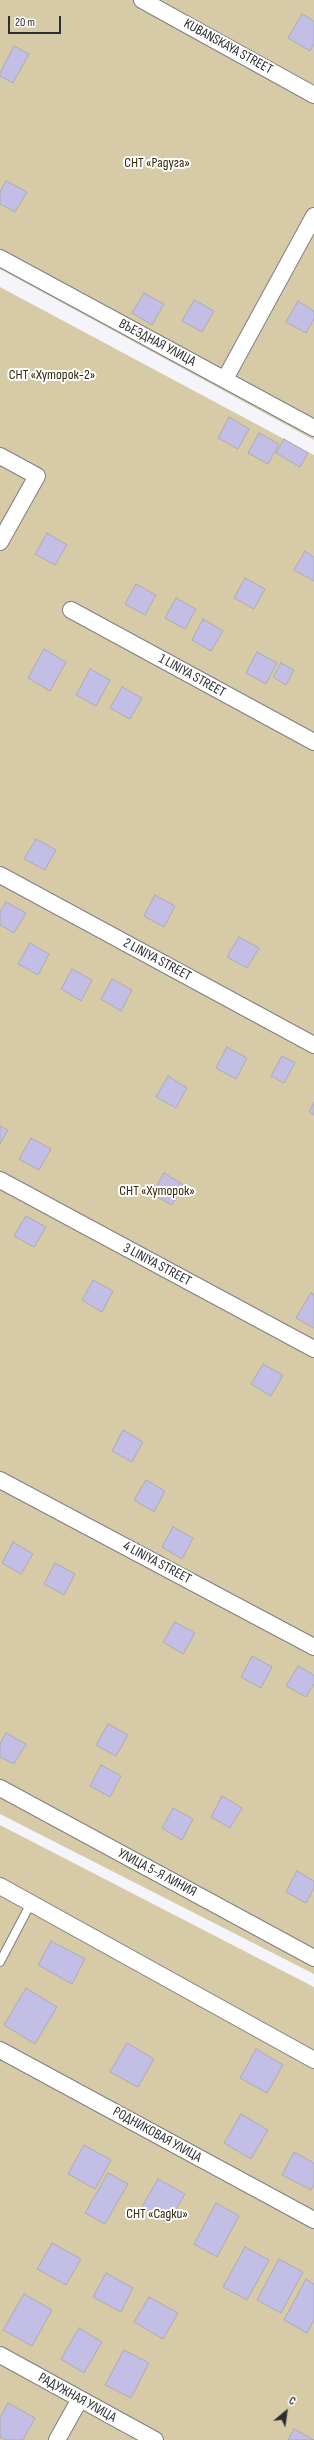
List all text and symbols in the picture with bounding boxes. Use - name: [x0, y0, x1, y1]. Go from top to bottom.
- scale bar: [10, 8, 63, 34]
- text: 20 m: [15, 15, 35, 30]
- street label: KUBANSKAYA STREET: [181, 16, 275, 78]
- park label: СНТ «Радуга»: [124, 155, 190, 171]
- street label: ВЪЕЗДНАЯ УЛИЦА: [116, 316, 198, 370]
- park label: СНТ «Хуторок-2»: [9, 367, 95, 383]
- street label: 1 LINIYA STREET: [156, 651, 228, 701]
- street label: 2 LINIYA STREET: [120, 935, 194, 985]
- park label: СНТ «Хуторок»: [119, 1183, 195, 1199]
- street label: 3 LINIYA STREET: [120, 1240, 194, 1290]
- street label: 4 LINIYA STREET: [120, 1538, 194, 1588]
- street label: УЛИЦА 5-Я ЛИНИЯ: [115, 1845, 199, 1901]
- street label: РОДНИКОВАЯ УЛИЦА: [110, 2104, 204, 2166]
- park label: СНТ «Садки»: [126, 2206, 188, 2222]
- street label: РАДУЖНАЯ УЛИЦА: [35, 2370, 119, 2426]
- north arrow: [266, 2392, 306, 2432]
- text: С: [286, 2394, 298, 2408]

